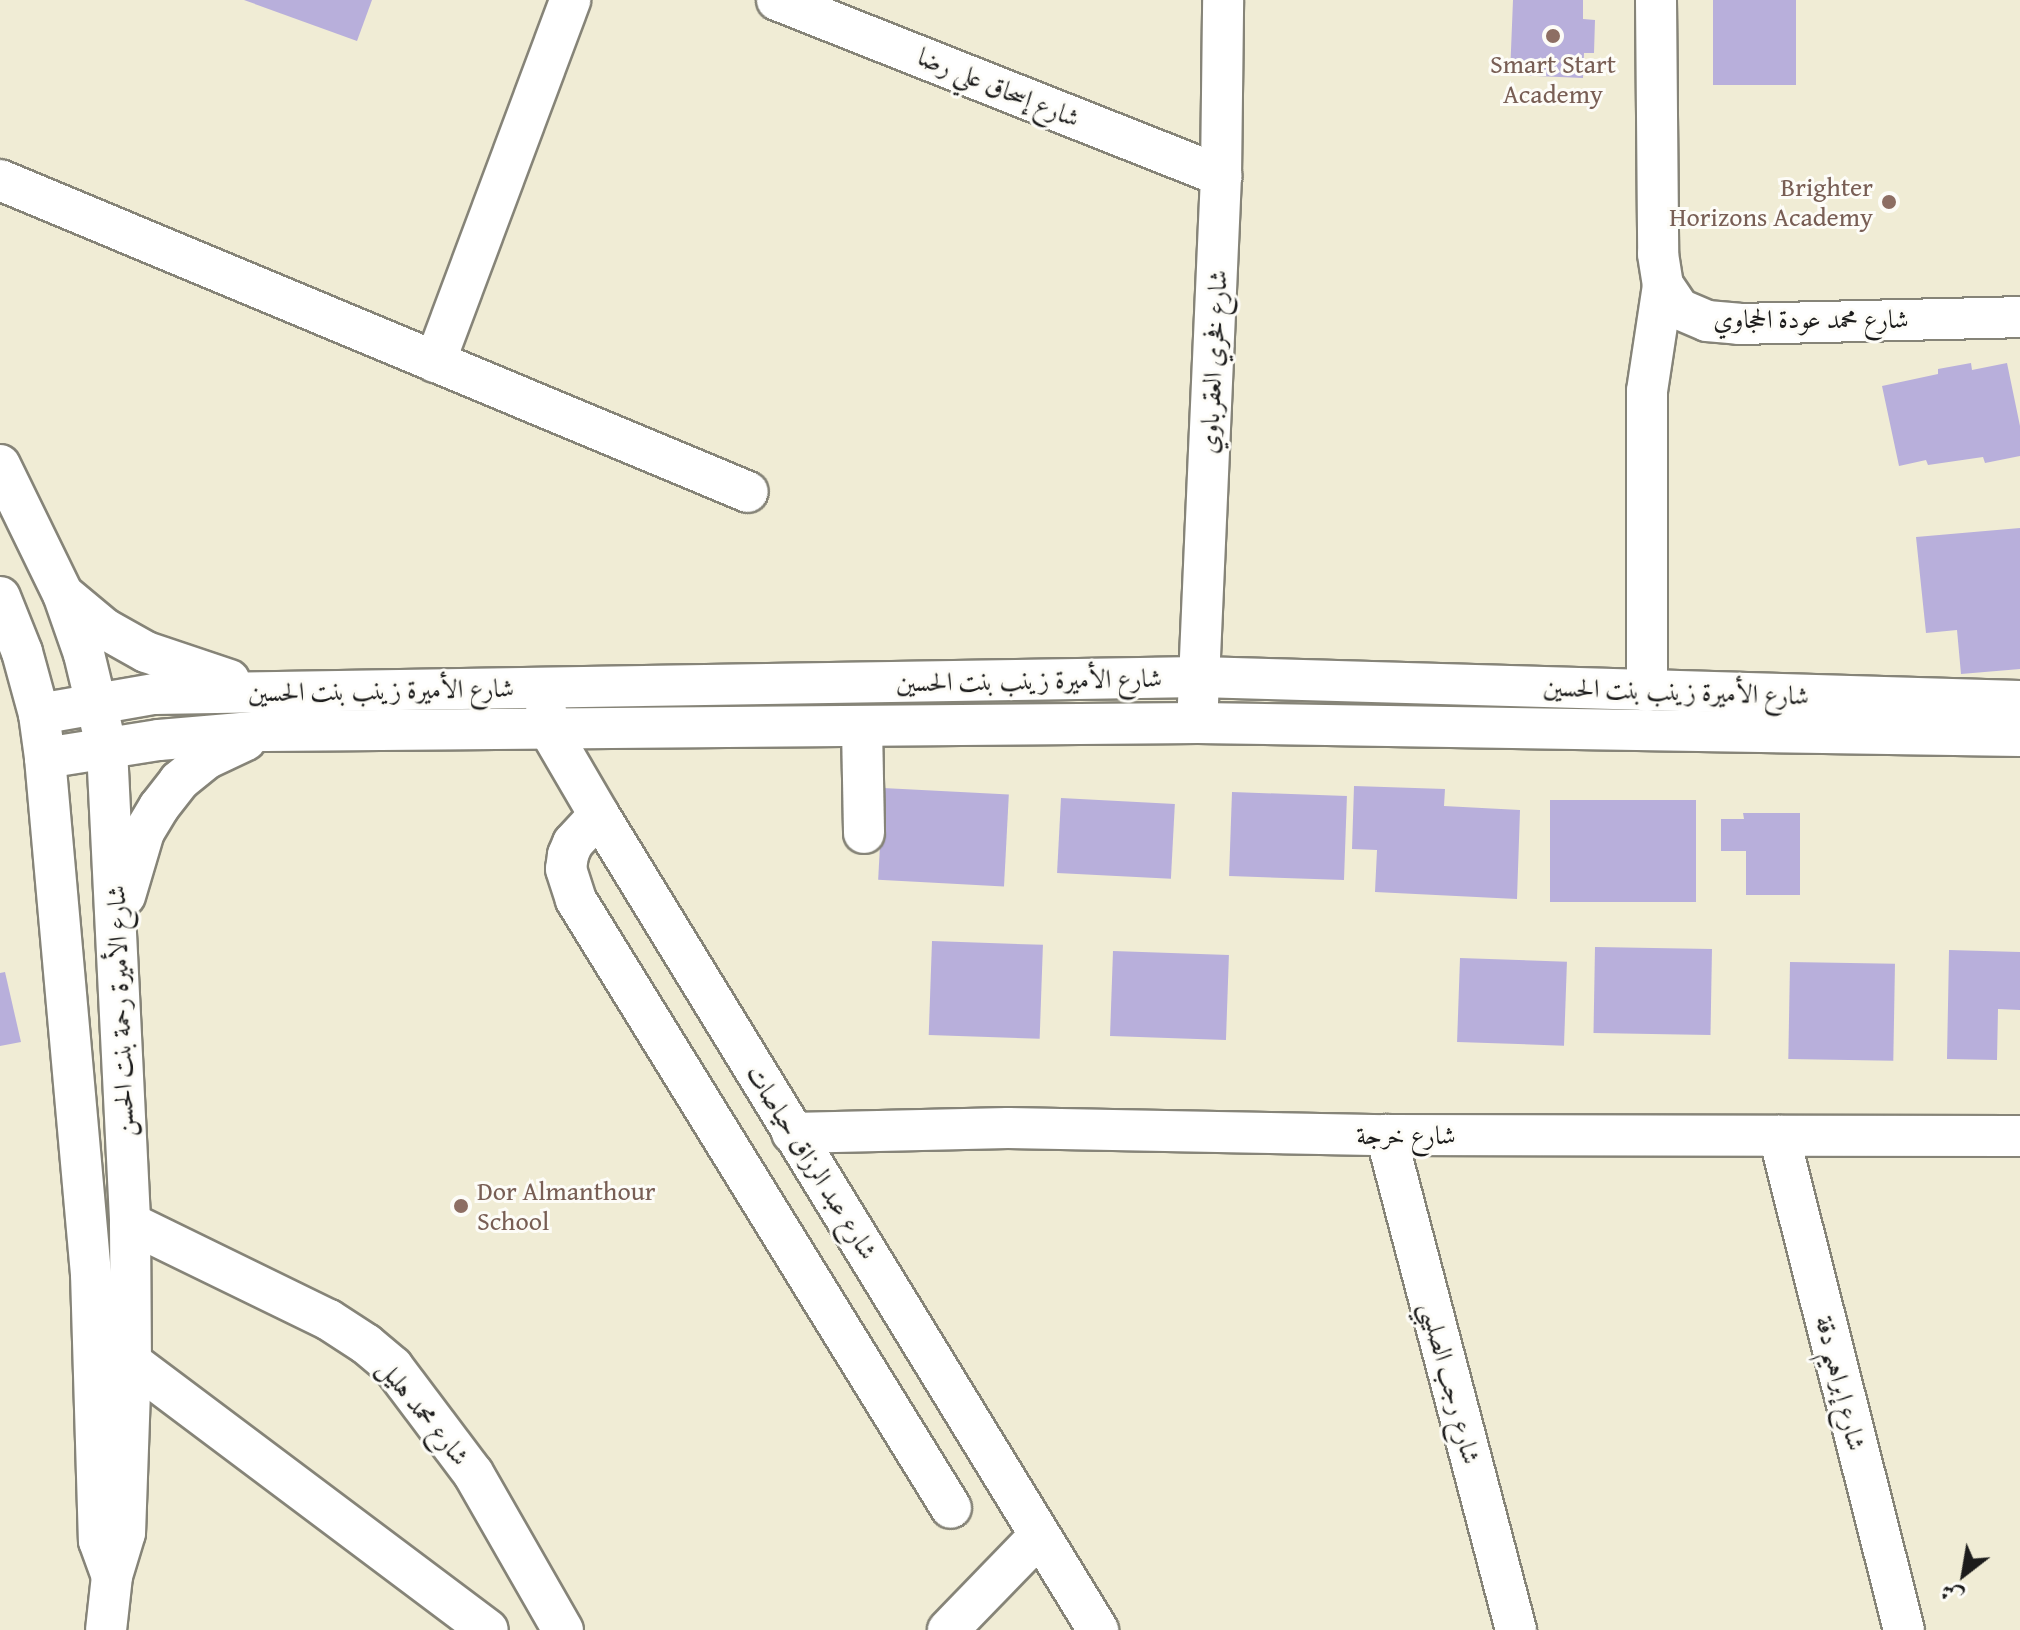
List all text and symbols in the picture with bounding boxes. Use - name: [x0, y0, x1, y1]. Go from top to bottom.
- marker: Smart Start Academy: [1544, 27, 1562, 45]
- street label: شارع إسحاق علي رضا: [913, 40, 1085, 134]
- place label: Smart Start Academy: [1490, 48, 1616, 110]
- place label: Brighter Horizons Academy: [1669, 171, 1873, 232]
- marker: Brighter Horizons Academy: [1880, 193, 1898, 211]
- street label: شارع فخري العقرباوي: [1193, 269, 1233, 455]
- street label: شارع محمد عودة الحجاوي: [1713, 303, 1909, 335]
- street label: شارع الأميرة زينب بنت الحسين: [896, 662, 1162, 698]
- street label: شارع الأميرة زينب بنت الحسين: [1542, 671, 1810, 711]
- street label: شارع الأميرة زينب بنت الحسين: [248, 672, 514, 708]
- street label: شارع الأميرة رحمة بنت الحسن: [100, 885, 140, 1137]
- street label: شارع عبد الرزاق حياصات: [740, 1059, 884, 1265]
- street label: شارع خرجة: [1356, 1119, 1456, 1151]
- place label: Dor Almanthour School: [477, 1175, 656, 1236]
- marker: Dor Almanthour School: [452, 1197, 470, 1215]
- street label: شارع رجب الصليبي: [1414, 1299, 1488, 1467]
- street label: شارع إبراهيم دقة: [1809, 1312, 1873, 1454]
- street label: شارع محمد هليل: [372, 1353, 476, 1471]
- north arrow: [1924, 1534, 2004, 1614]
- text: ش: [1934, 1575, 1969, 1614]

